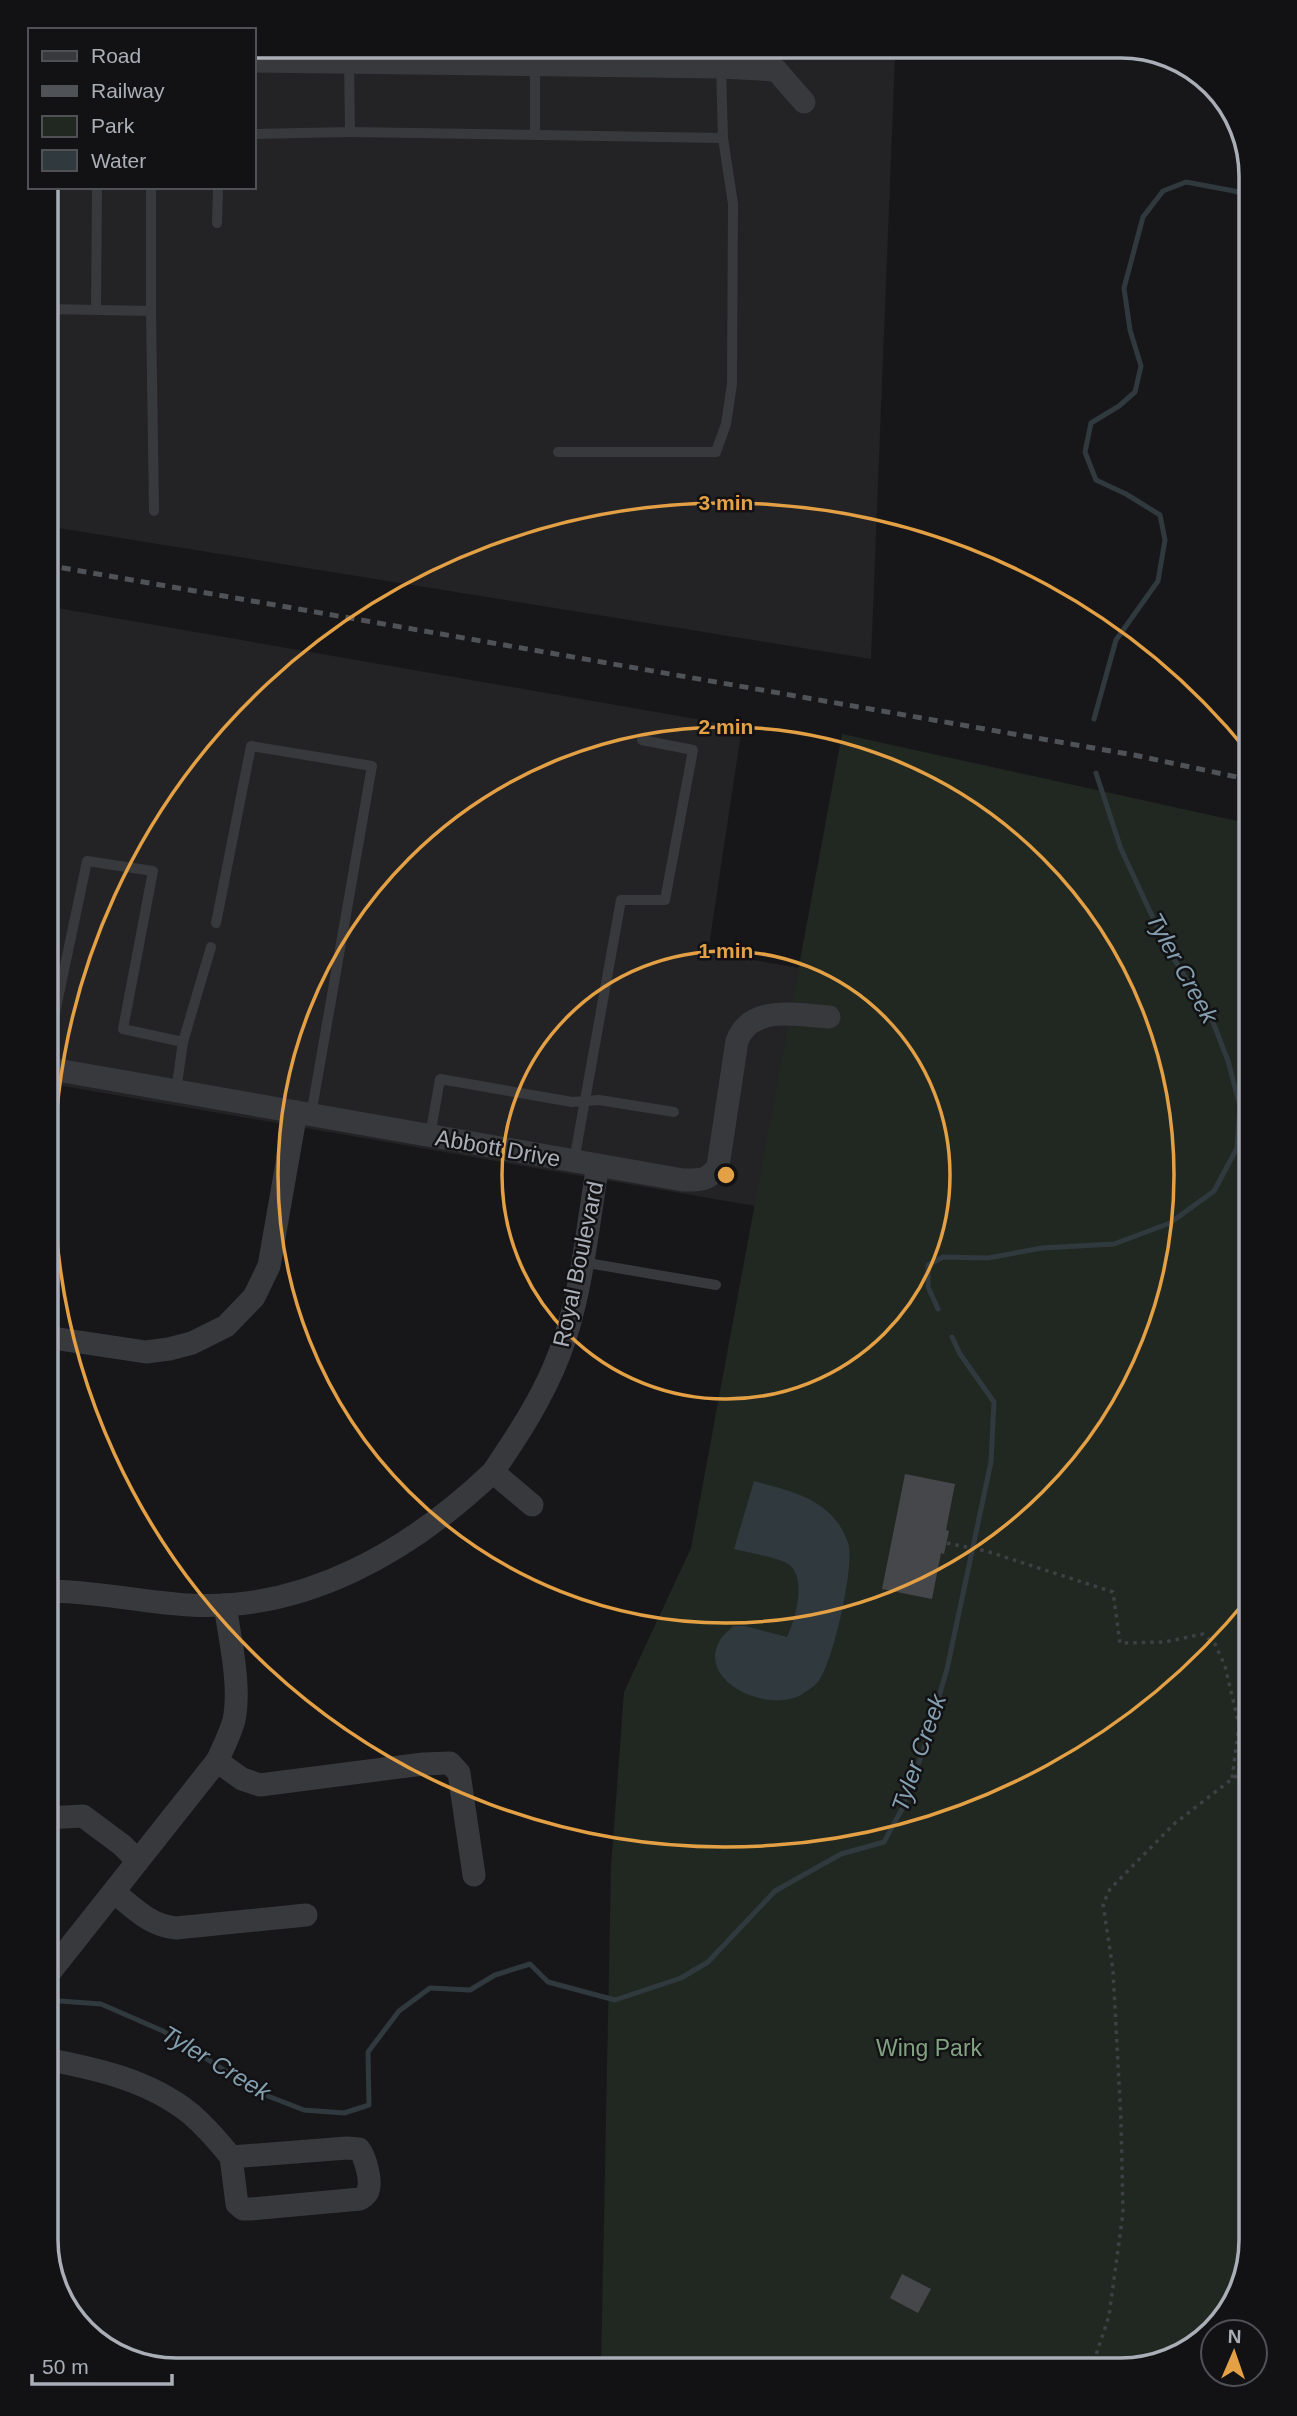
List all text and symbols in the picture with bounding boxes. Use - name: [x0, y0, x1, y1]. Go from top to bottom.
- legend: [28, 28, 256, 189]
- text: Road: [91, 44, 141, 67]
- text: Railway: [91, 79, 165, 102]
- text: Park: [91, 114, 135, 137]
- text: Water: [91, 149, 146, 172]
- text: 3 min: [699, 491, 753, 514]
- text: 2 min: [699, 715, 753, 738]
- water label: Tyler Creek: [1141, 908, 1225, 1030]
- text: 1 min: [699, 939, 753, 962]
- street label: Abbott Drive: [433, 1124, 563, 1172]
- centre of rings: [714, 1163, 738, 1187]
- street label: Royal Boulevard: [548, 1179, 608, 1349]
- water label: Tyler Creek: [886, 1689, 952, 1815]
- water label: Tyler Creek: [157, 2020, 277, 2107]
- park label: Wing Park: [876, 2035, 983, 2061]
- north arrow: [1199, 2318, 1269, 2388]
- text: N: [1227, 2326, 1242, 2347]
- scale bar: [32, 2342, 172, 2386]
- text: 50 m: [42, 2355, 89, 2378]

